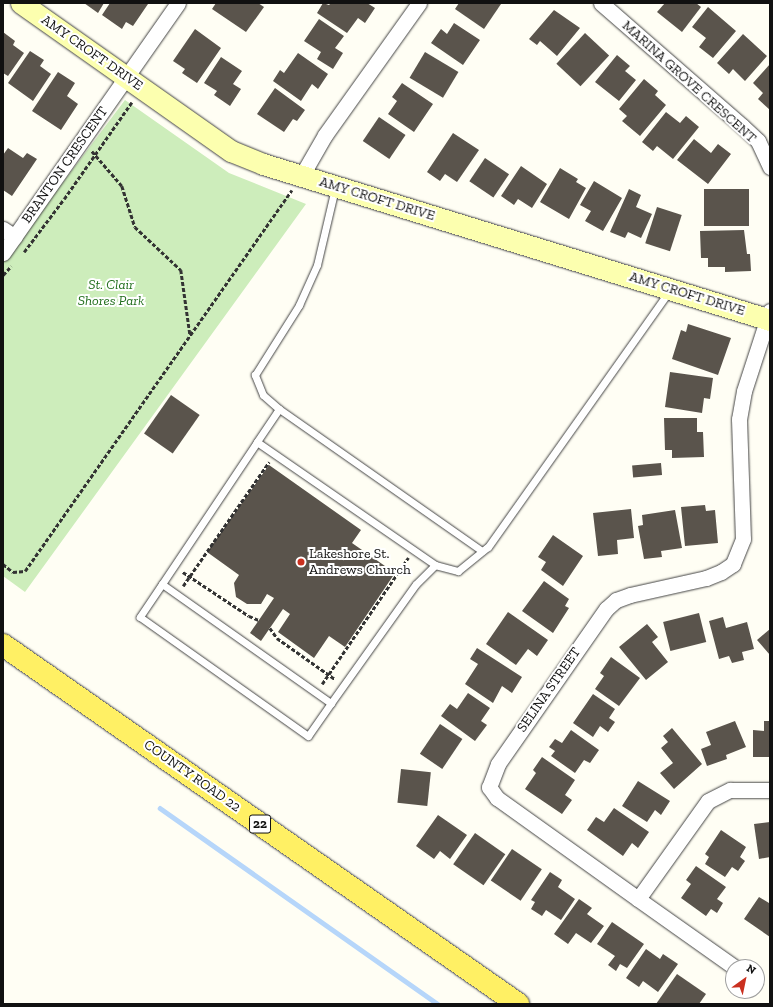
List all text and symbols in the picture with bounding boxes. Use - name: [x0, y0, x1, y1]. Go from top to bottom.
- street label: AMY CROFT DRIVE: [38, 12, 146, 94]
- street label: MARINA GROVE CRESCENT: [618, 17, 760, 147]
- street label: BRANTON CRESCENT: [18, 104, 112, 226]
- street label: AMY CROFT DRIVE: [317, 173, 437, 225]
- street label: AMY CROFT DRIVE: [627, 268, 747, 320]
- park label: St. Clair Shores Park: [78, 277, 144, 310]
- place label: Lakeshore St. Andrews Church: [309, 546, 411, 578]
- marker: Lakeshore St. Andrews Church: [296, 557, 306, 567]
- street label: SELINA STREET: [513, 644, 585, 736]
- street label: COUNTY ROAD 22: [140, 736, 244, 816]
- road number: 22: [249, 813, 271, 835]
- north arrow: [725, 959, 765, 999]
- text: N: [744, 962, 758, 977]

